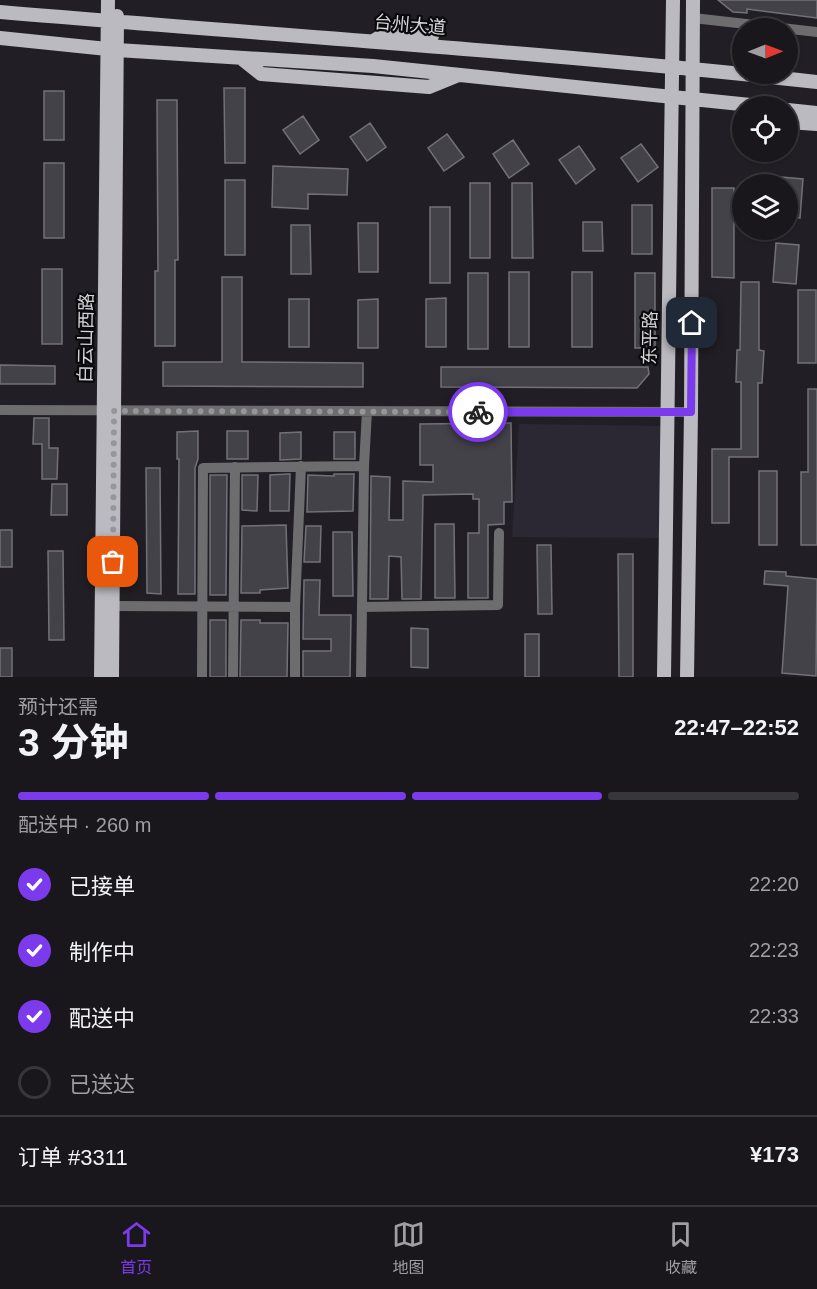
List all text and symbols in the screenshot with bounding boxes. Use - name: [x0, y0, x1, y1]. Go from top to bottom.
- street label: 台州大道: [373, 12, 447, 38]
- north arrow: [732, 18, 798, 84]
- map controls: [732, 18, 798, 240]
- button: locate: [732, 96, 798, 162]
- button: layers: [732, 174, 798, 240]
- street label: 白云山西路: [75, 293, 97, 383]
- pin: [666, 297, 717, 348]
- icon: home: [675, 306, 708, 339]
- street label: 东平路: [640, 311, 660, 365]
- courier: [448, 382, 508, 442]
- icon: bike: [462, 396, 495, 429]
- pin: [87, 536, 138, 587]
- icon: bag: [96, 545, 129, 578]
- text: 预计还需: [18, 696, 98, 718]
- text: 22:47–22:52: [674, 715, 799, 740]
- text: 3 分钟: [18, 721, 129, 764]
- text: 配送中 · 260 m: [18, 814, 151, 836]
- icon: check: [18, 868, 51, 901]
- text: 22:20: [749, 873, 799, 895]
- text: 已接单: [69, 874, 135, 899]
- icon: check: [18, 934, 51, 967]
- text: 22:23: [749, 939, 799, 961]
- text: 制作中: [69, 940, 135, 965]
- icon: check: [18, 1000, 51, 1033]
- text: 22:33: [749, 1005, 799, 1027]
- text: 配送中: [69, 1006, 135, 1031]
- text: 已送达: [69, 1072, 135, 1097]
- text: ¥173: [750, 1142, 799, 1167]
- text: 订单 #3311: [18, 1145, 128, 1170]
- tab: 首页: [120, 1218, 153, 1278]
- tab: 地图: [392, 1218, 425, 1278]
- tab: 收藏: [664, 1218, 697, 1278]

